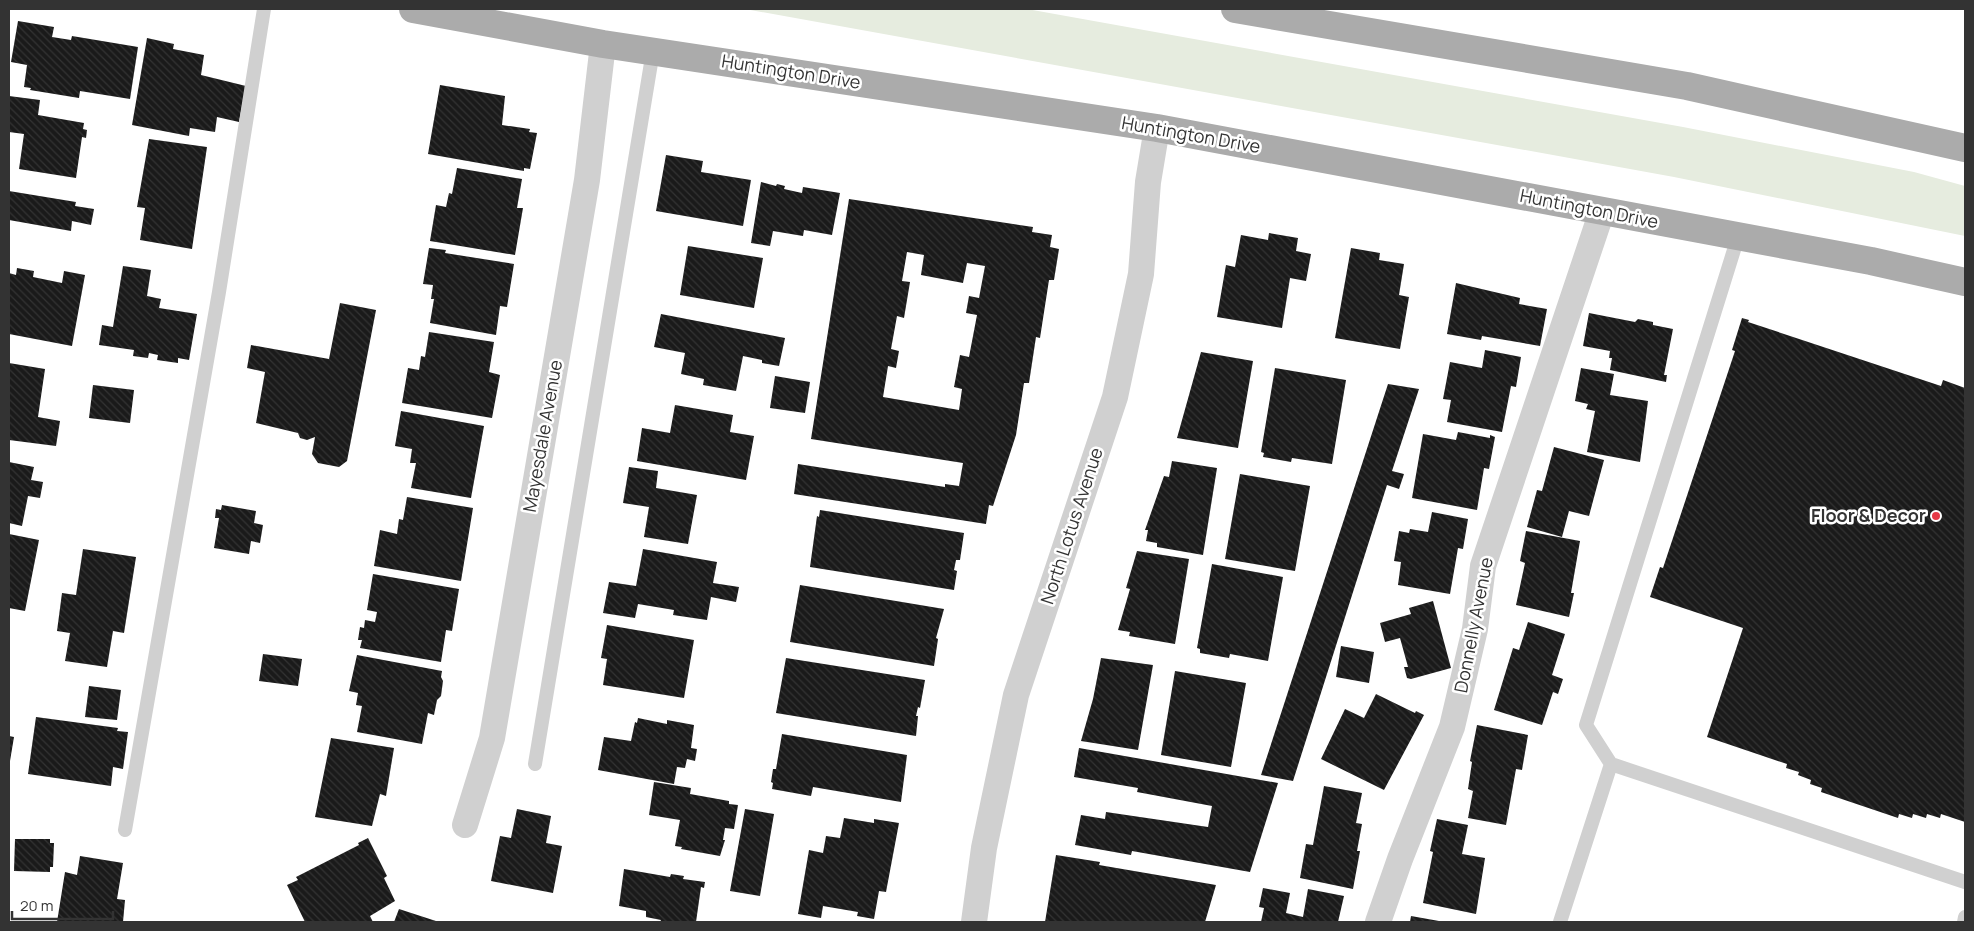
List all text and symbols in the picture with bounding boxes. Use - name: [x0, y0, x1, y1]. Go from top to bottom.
- street label: Huntington Drive: [720, 48, 862, 94]
- street label: Huntington Drive: [1120, 110, 1262, 158]
- street label: Huntington Drive: [1518, 183, 1660, 233]
- street label: Mayesdale Avenue: [517, 358, 567, 514]
- street label: North Lotus Avenue: [1034, 444, 1108, 607]
- place label: Floor & Decor: [1811, 503, 1926, 527]
- marker: Floor & Decor: [1930, 510, 1942, 522]
- street label: Donnelly Avenue: [1448, 555, 1498, 695]
- scale bar: [12, 888, 114, 920]
- text: 20 m: [20, 895, 53, 916]

